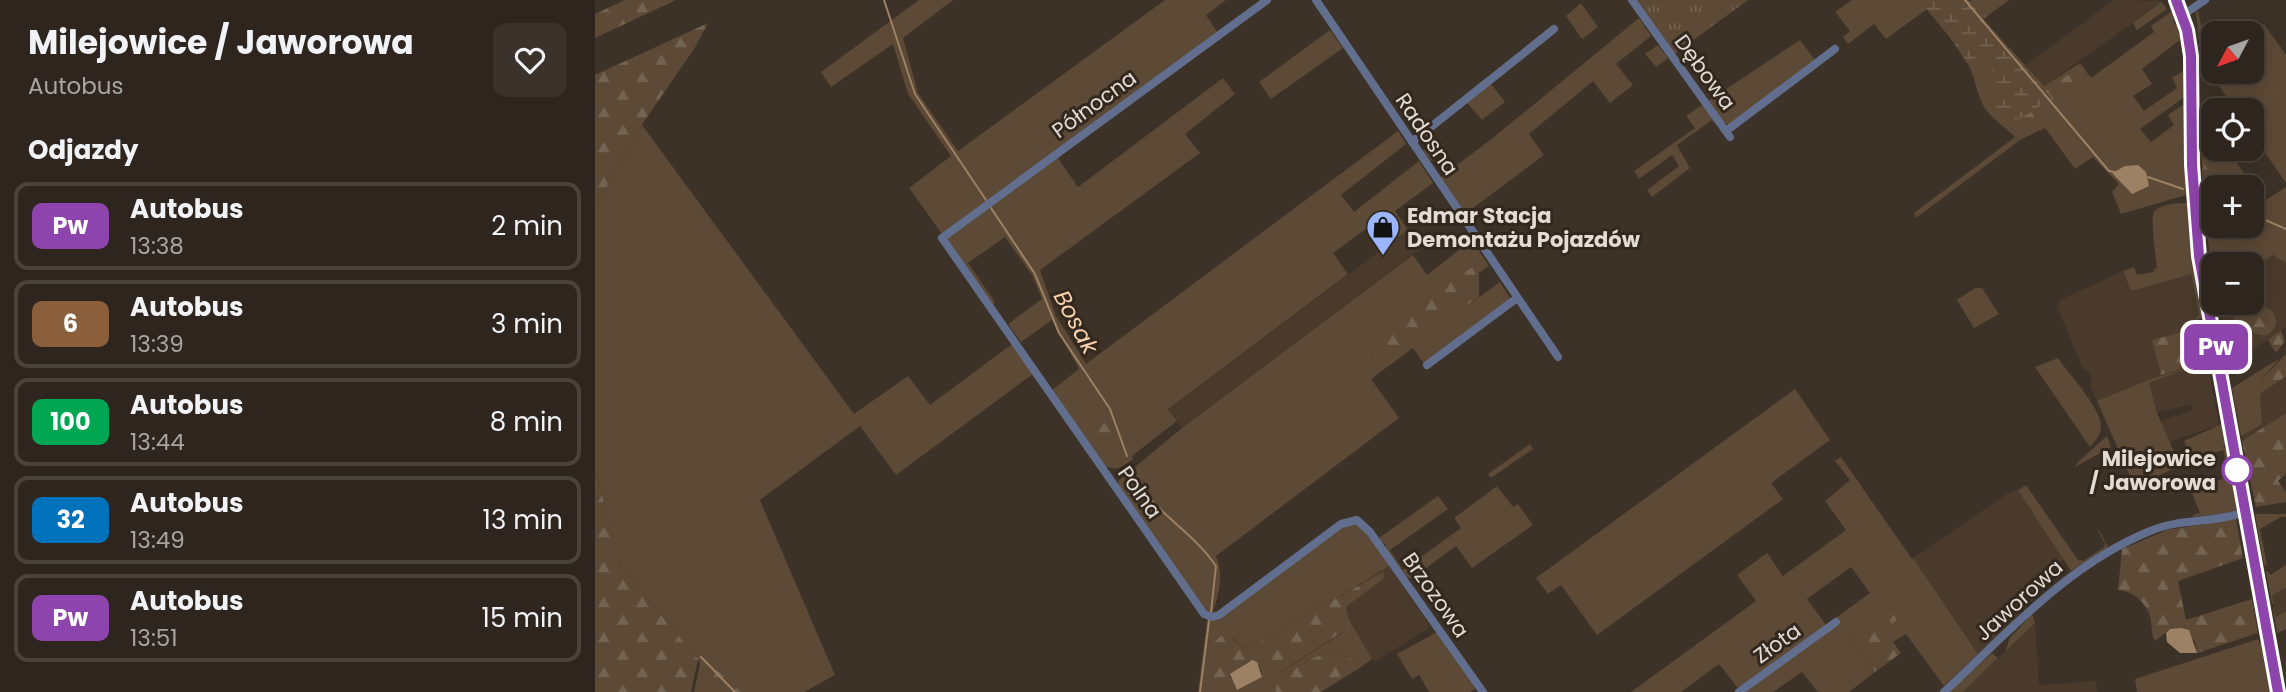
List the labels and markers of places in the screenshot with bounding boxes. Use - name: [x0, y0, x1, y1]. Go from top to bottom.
- place label: Edmar Stacja Demontażu Pojazdów: [1407, 201, 1641, 254]
- shop icon: Edmar Stacja Demontażu Pojazdów: [1364, 208, 1402, 257]
- place label: Milejowice / Jaworowa: [2089, 444, 2216, 497]
- marker: Milejowice / Jaworowa: [2222, 455, 2252, 485]

